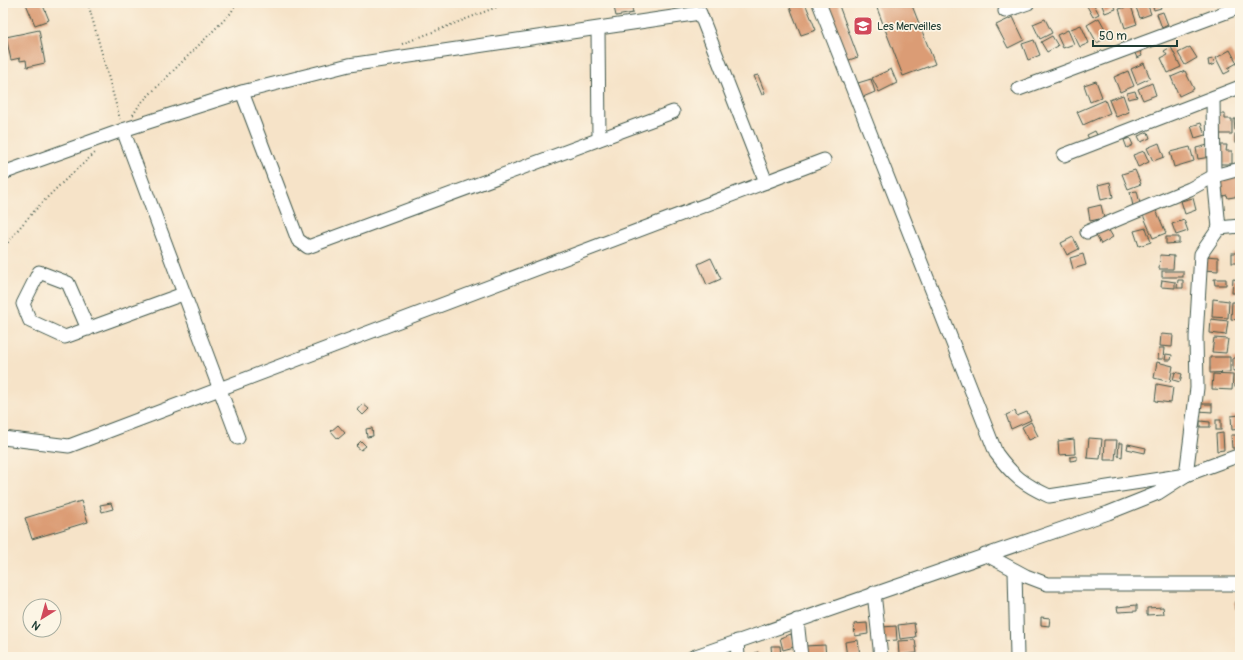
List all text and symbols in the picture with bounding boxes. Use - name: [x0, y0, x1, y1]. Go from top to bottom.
- school or university icon: Les Merveilles: [852, 15, 874, 37]
- place label: Les Merveilles: [877, 20, 941, 33]
- scale bar: [1093, 22, 1177, 48]
- text: 50 m: [1099, 29, 1127, 44]
- north arrow: [22, 598, 62, 638]
- text: N: [29, 618, 43, 633]

